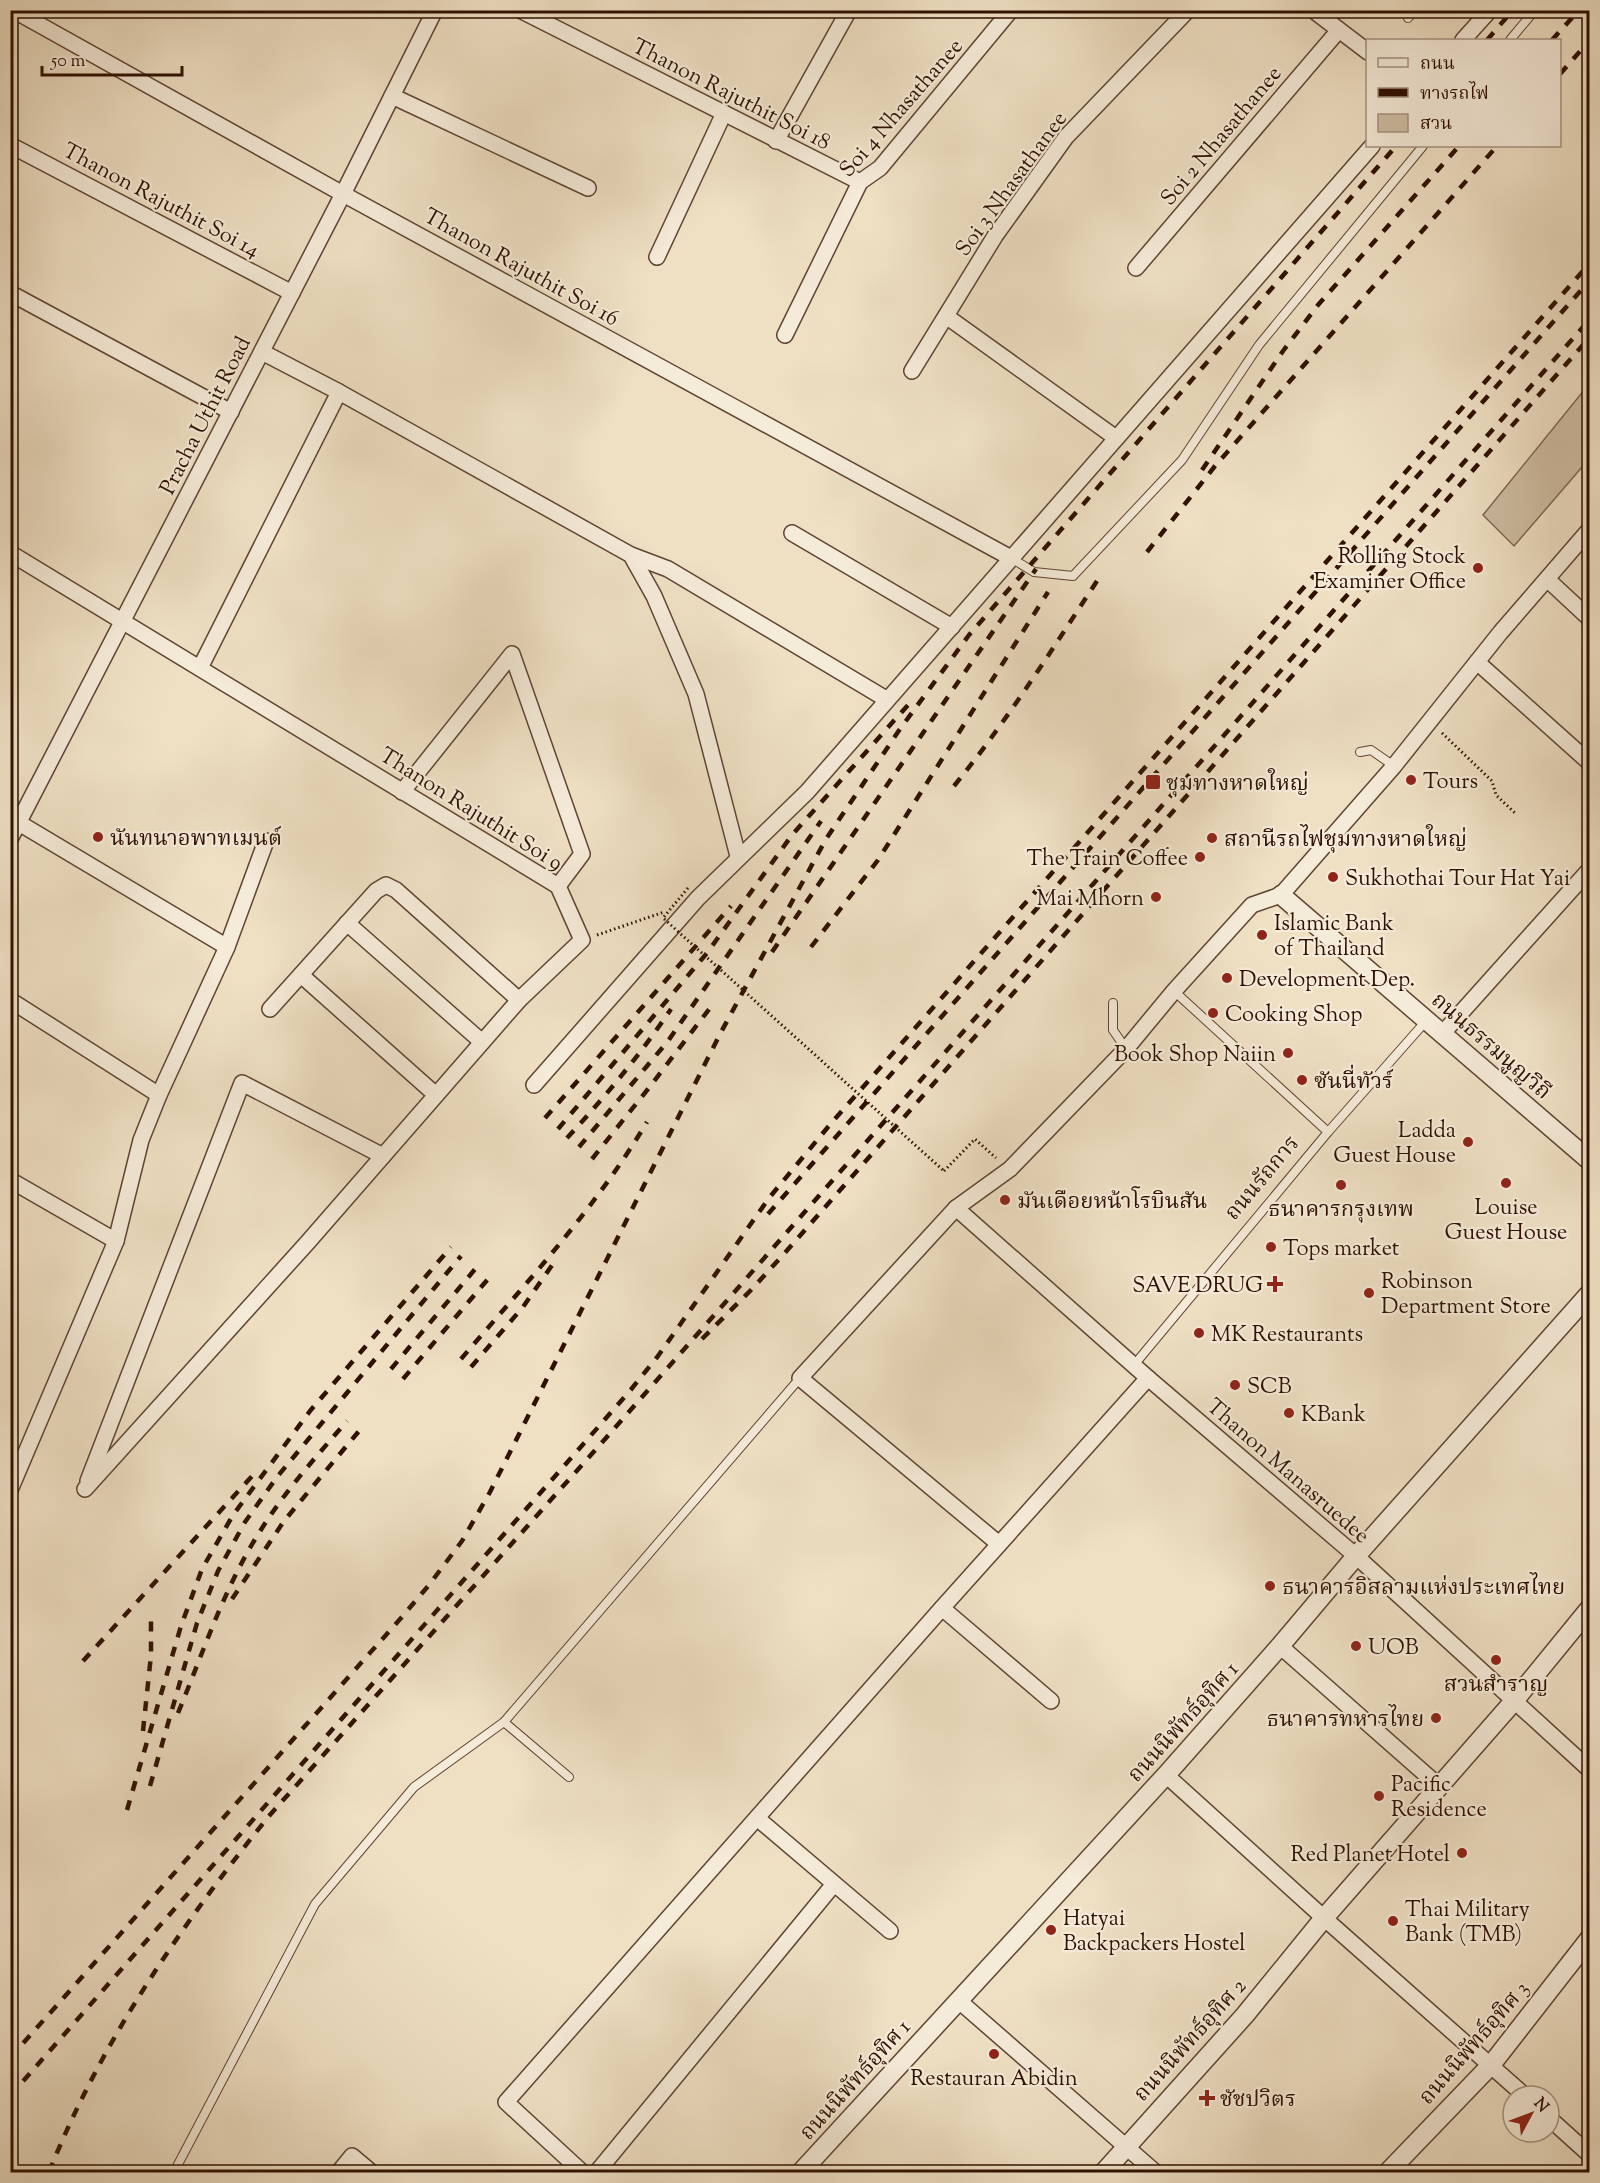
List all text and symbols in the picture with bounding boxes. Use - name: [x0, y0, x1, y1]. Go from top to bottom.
- street label: Thanon Rajuthit Soi 18: [626, 32, 835, 160]
- street label: Soi 4 Nhasathanee: [833, 32, 972, 185]
- scale bar: [42, 39, 182, 77]
- legend: [1366, 39, 1561, 147]
- text: 50 m: [50, 49, 86, 75]
- text: ถนน: [1420, 52, 1455, 78]
- street label: Soi 2 Nhasathanee: [1154, 60, 1291, 214]
- text: ทางรถไฟ: [1420, 81, 1489, 108]
- street label: Soi 3 Nhasathanee: [949, 105, 1076, 264]
- text: สวน: [1420, 112, 1452, 138]
- street label: Thanon Rajuthit Soi 14: [56, 136, 265, 267]
- street label: Thanon Rajuthit Soi 16: [417, 202, 624, 336]
- street label: Pracha Uthit Road: [153, 332, 260, 501]
- place label: Rolling Stock Examiner Office: [1313, 542, 1466, 599]
- marker: Rolling Stock Examiner Office: [1471, 561, 1485, 575]
- street label: Thanon Rajuthit Soi 9: [372, 741, 568, 880]
- place label: Tours: [1423, 767, 1478, 799]
- place label: ชุมทางหาดใหญ่: [1166, 768, 1309, 801]
- marker: ชุมทางหาดใหญ่: [1144, 773, 1162, 791]
- marker: Tours: [1404, 773, 1418, 787]
- place label: นันทนาอพาทเมนต์: [110, 824, 282, 856]
- place label: สถานีรถไฟชุมทางหาดใหญ่: [1224, 824, 1467, 857]
- marker: นันทนาอพาทเมนต์: [91, 830, 105, 844]
- marker: สถานีรถไฟชุมทางหาดใหญ่: [1205, 831, 1219, 845]
- place label: The Train Coffee: [1026, 844, 1188, 876]
- marker: The Train Coffee: [1193, 850, 1207, 864]
- place label: Sukhothai Tour Hat Yai: [1345, 864, 1570, 896]
- marker: Sukhothai Tour Hat Yai: [1326, 870, 1340, 884]
- place label: Mai Mhorn: [1037, 884, 1144, 916]
- marker: Mai Mhorn: [1149, 890, 1163, 904]
- place label: Islamic Bank of Thailand: [1274, 909, 1394, 966]
- marker: Islamic Bank of Thailand: [1255, 928, 1269, 942]
- place label: Development Dep.: [1239, 965, 1415, 997]
- marker: Development Dep.: [1220, 971, 1234, 985]
- street label: ถนนธรรมนูญวิถี: [1423, 986, 1557, 1109]
- place label: Cooking Shop: [1225, 1000, 1362, 1032]
- marker: Cooking Shop: [1206, 1006, 1220, 1020]
- place label: Book Shop Naiin: [1114, 1040, 1276, 1072]
- marker: Book Shop Naiin: [1281, 1046, 1295, 1060]
- place label: ซันนี่ทัวร์: [1314, 1064, 1393, 1099]
- marker: ซันนี่ทัวร์: [1295, 1073, 1309, 1087]
- place label: Ladda Guest House: [1333, 1116, 1456, 1173]
- street label: ถนนรัถการ: [1218, 1130, 1308, 1228]
- marker: Ladda Guest House: [1461, 1135, 1475, 1149]
- marker: Louise Guest House: [1499, 1176, 1513, 1190]
- marker: ธนาคารกรุงเทพ: [1334, 1178, 1348, 1192]
- place label: มันเดือยหน้าโรบินสัน: [1017, 1186, 1207, 1219]
- marker: มันเดือยหน้าโรบินสัน: [998, 1193, 1012, 1207]
- place label: Louise Guest House: [1445, 1193, 1567, 1250]
- place label: ธนาคารกรุงเทพ: [1268, 1195, 1414, 1227]
- place label: Tops market: [1283, 1234, 1400, 1266]
- marker: Tops market: [1264, 1240, 1278, 1254]
- place label: Robinson Department Store: [1381, 1267, 1551, 1324]
- place label: SAVE DRUG: [1132, 1271, 1263, 1303]
- marker: SAVE DRUG: [1268, 1277, 1282, 1291]
- marker: Robinson Department Store: [1362, 1286, 1376, 1300]
- place label: MK Restaurants: [1211, 1320, 1363, 1352]
- marker: MK Restaurants: [1192, 1326, 1206, 1340]
- place label: SCB: [1247, 1372, 1292, 1404]
- marker: SCB: [1228, 1378, 1242, 1392]
- street label: Thanon Manasruedee: [1198, 1392, 1376, 1552]
- place label: KBank: [1301, 1400, 1366, 1432]
- marker: KBank: [1282, 1406, 1296, 1420]
- place label: ธนาคารอิสลามแห่งประเทศไทย: [1282, 1572, 1565, 1605]
- marker: ธนาคารอิสลามแห่งประเทศไทย: [1263, 1579, 1277, 1593]
- place label: UOB: [1368, 1633, 1419, 1665]
- marker: UOB: [1349, 1639, 1363, 1653]
- marker: สวนสำราญ: [1489, 1653, 1503, 1667]
- street label: ถนนนิพัทธ์อุทิศ 1: [1121, 1655, 1248, 1791]
- place label: สวนสำราญ: [1444, 1670, 1548, 1702]
- place label: ธนาคารทหารไทย: [1266, 1704, 1424, 1737]
- marker: ธนาคารทหารไทย: [1429, 1711, 1443, 1725]
- place label: Pacific Residence: [1391, 1770, 1487, 1827]
- marker: Pacific Residence: [1372, 1789, 1386, 1803]
- place label: Red Planet Hotel: [1291, 1840, 1450, 1872]
- marker: Red Planet Hotel: [1455, 1846, 1469, 1860]
- place label: Thai Military Bank (TMB): [1405, 1895, 1530, 1952]
- place label: Hatyai Backpackers Hostel: [1063, 1904, 1245, 1961]
- marker: Thai Military Bank (TMB): [1386, 1914, 1400, 1928]
- marker: Hatyai Backpackers Hostel: [1044, 1923, 1058, 1937]
- street label: ถนนนิพัทธ์อุทิศ 2: [1127, 1972, 1255, 2110]
- street label: ถนนนิพัทธ์อุทิศ 3: [1412, 1975, 1538, 2113]
- street label: ถนนนิพัทธ์อุทิศ 1: [793, 2013, 920, 2149]
- marker: Restauran Abidin: [987, 2047, 1001, 2061]
- place label: Restauran Abidin: [910, 2064, 1078, 2096]
- north arrow: [1501, 2084, 1561, 2144]
- place label: ชัชปวิตร: [1220, 2085, 1296, 2117]
- marker: ชัชปวิตร: [1198, 2089, 1216, 2107]
- text: N: [1528, 2093, 1553, 2118]

